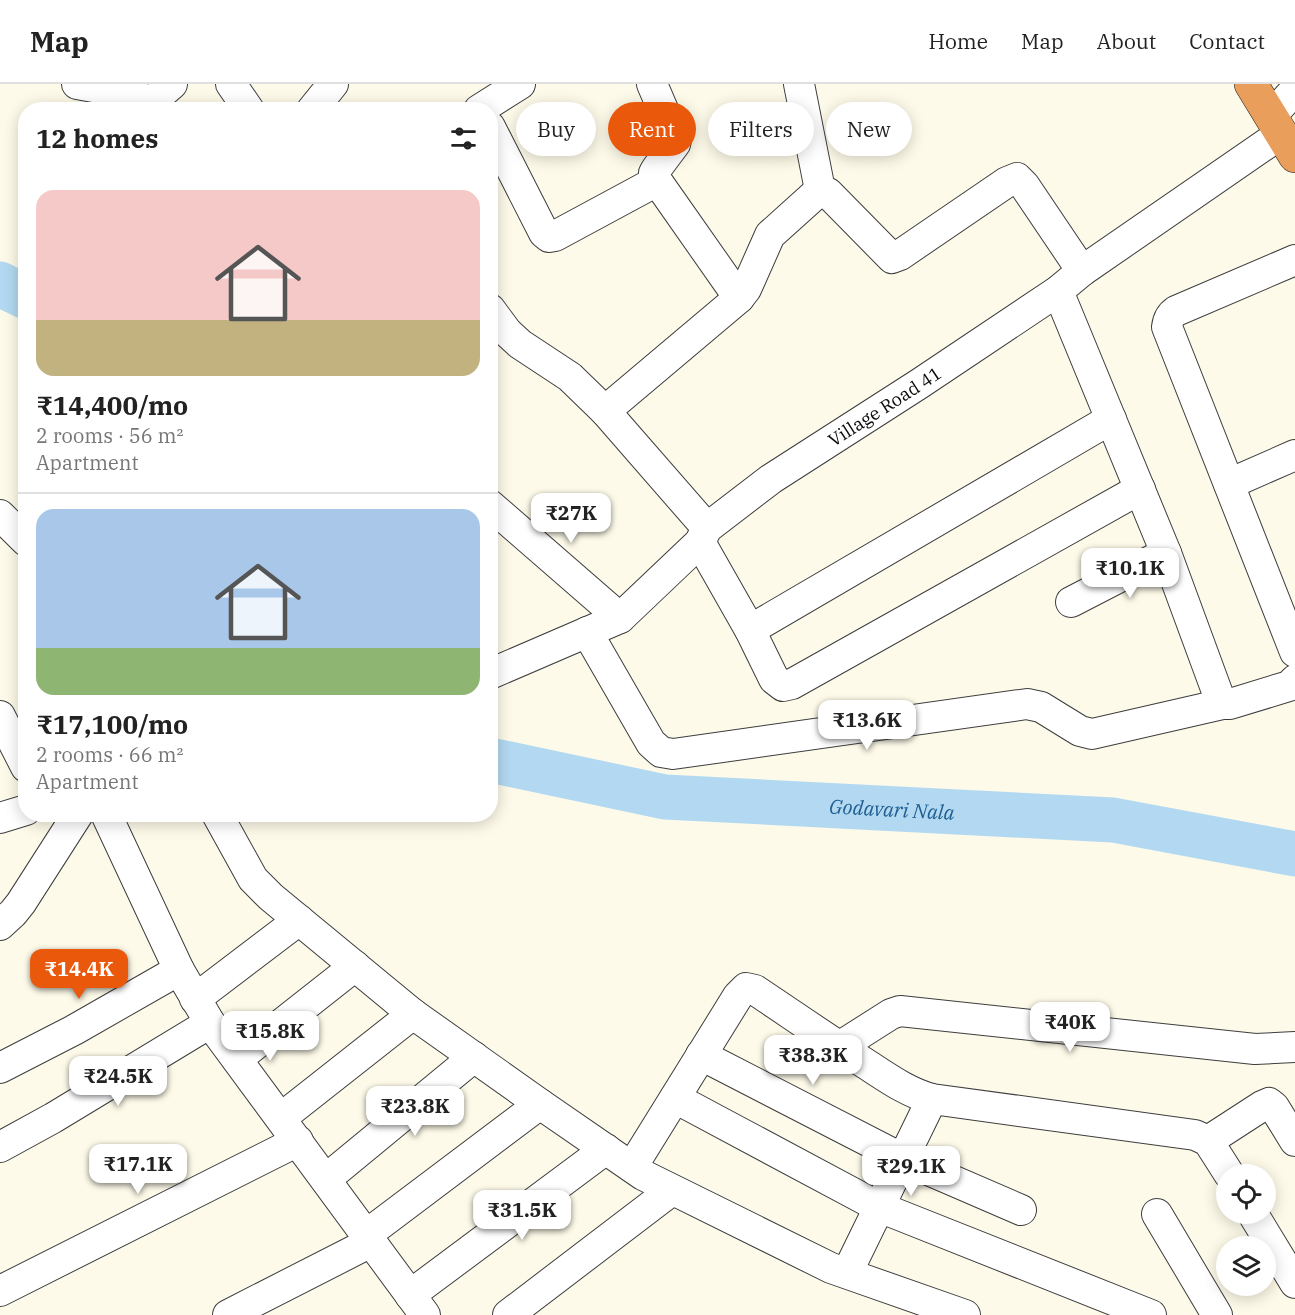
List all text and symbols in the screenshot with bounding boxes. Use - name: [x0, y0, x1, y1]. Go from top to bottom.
- text: Map: [30, 23, 89, 60]
- text: Home: [928, 27, 988, 55]
- text: Map: [1021, 27, 1064, 55]
- text: About: [1097, 27, 1156, 55]
- text: Contact: [1189, 27, 1265, 55]
- chip: Buy: [516, 102, 596, 156]
- chip: Rent: [608, 102, 696, 156]
- chip: Filters: [708, 102, 814, 156]
- chip: New: [826, 102, 912, 156]
- text: 12 homes: [36, 121, 158, 155]
- icon: filters: [447, 122, 480, 155]
- icon: home: [204, 229, 312, 337]
- street label: Village Road 41: [824, 361, 945, 451]
- text: ₹14,400/mo: [36, 388, 188, 422]
- text: 2 rooms · 56 m²: [36, 422, 183, 449]
- text: Apartment: [36, 449, 139, 476]
- pin: ₹27K: [535, 493, 607, 544]
- text: ₹27K: [545, 499, 597, 526]
- icon: home: [204, 548, 312, 656]
- pin: ₹10.1K: [1081, 548, 1179, 599]
- text: ₹10.1K: [1095, 554, 1165, 581]
- pin: ₹13.6K: [818, 700, 916, 751]
- text: ₹13.6K: [832, 706, 902, 733]
- text: ₹17,100/mo: [36, 707, 188, 741]
- text: 2 rooms · 66 m²: [36, 741, 183, 768]
- text: Apartment: [36, 768, 139, 795]
- water label: Godavari Nala: [829, 792, 955, 825]
- pin: ₹14.4K: [30, 949, 128, 1000]
- text: ₹14.4K: [44, 955, 114, 982]
- pin: ₹40K: [1034, 1002, 1106, 1053]
- text: ₹40K: [1044, 1008, 1096, 1035]
- pin: ₹15.8K: [221, 1011, 319, 1062]
- text: ₹15.8K: [235, 1017, 305, 1044]
- pin: ₹38.3K: [764, 1035, 862, 1086]
- text: ₹38.3K: [778, 1041, 848, 1068]
- pin: ₹24.5K: [69, 1056, 167, 1107]
- text: ₹24.5K: [83, 1062, 153, 1089]
- pin: ₹23.8K: [366, 1086, 464, 1137]
- text: ₹23.8K: [380, 1092, 450, 1119]
- pin: ₹17.1K: [89, 1144, 187, 1195]
- pin: ₹29.1K: [862, 1146, 960, 1197]
- text: ₹17.1K: [103, 1150, 173, 1177]
- text: ₹29.1K: [876, 1152, 946, 1179]
- map controls: [1216, 1164, 1276, 1296]
- button: locate: [1216, 1164, 1276, 1224]
- pin: ₹31.5K: [473, 1190, 571, 1241]
- text: ₹31.5K: [487, 1196, 557, 1223]
- button: layers: [1216, 1236, 1276, 1296]

